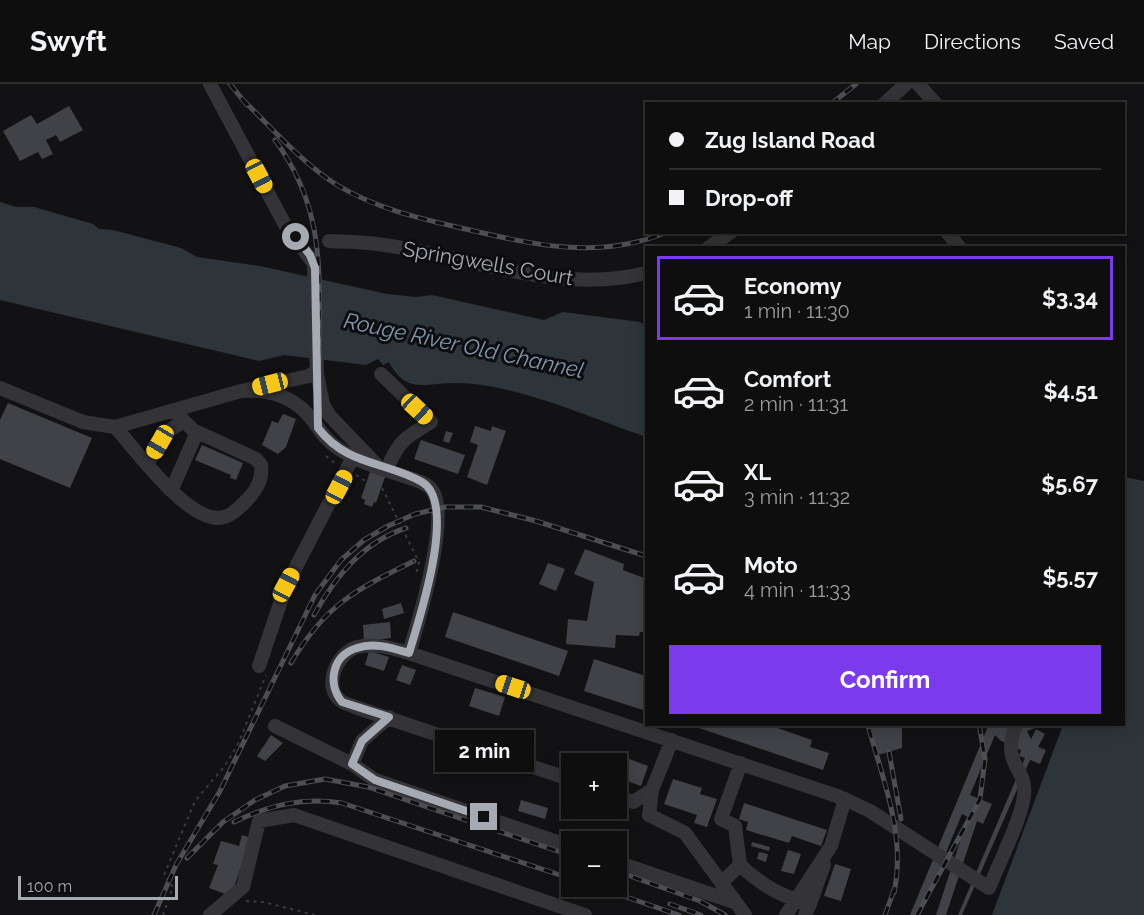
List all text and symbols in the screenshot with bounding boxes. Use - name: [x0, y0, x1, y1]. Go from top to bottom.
- text: Swyft: [30, 25, 107, 58]
- text: Map: [848, 29, 891, 54]
- text: Directions: [924, 29, 1021, 54]
- text: Saved: [1054, 29, 1114, 54]
- text: Zug Island Road: [705, 127, 875, 153]
- car: [243, 156, 275, 196]
- text: Drop-off: [705, 185, 793, 211]
- route start: [282, 223, 309, 250]
- street label: Springwells Court: [401, 236, 575, 290]
- icon: car: [672, 271, 726, 325]
- text: Economy: [744, 273, 842, 299]
- text: $3.34: [1042, 285, 1098, 311]
- text: 1 min · 11:30: [744, 299, 850, 323]
- water label: Rouge River Old Channel: [342, 307, 587, 383]
- icon: car: [672, 364, 726, 418]
- text: Comfort: [744, 366, 831, 392]
- car: [250, 371, 290, 397]
- text: $4.51: [1043, 378, 1098, 404]
- car: [398, 390, 436, 428]
- text: 2 min · 11:31: [744, 392, 848, 416]
- car: [143, 422, 177, 462]
- icon: car: [672, 457, 726, 511]
- text: XL: [744, 459, 771, 485]
- car: [323, 467, 355, 507]
- text: $5.67: [1041, 471, 1098, 497]
- text: 3 min · 11:32: [744, 485, 850, 509]
- icon: car: [672, 550, 726, 604]
- text: Moto: [744, 552, 798, 578]
- text: $5.57: [1042, 564, 1098, 590]
- car: [270, 565, 302, 605]
- text: 4 min · 11:33: [744, 578, 851, 602]
- button: Confirm: [669, 645, 1101, 714]
- car: [493, 673, 533, 701]
- callout: 2 min: [434, 730, 534, 772]
- text: 2 min: [459, 739, 510, 763]
- map controls: [561, 753, 627, 897]
- button: +: [561, 753, 627, 819]
- route end: [470, 803, 497, 830]
- button: −: [561, 831, 627, 897]
- scale bar: [18, 873, 178, 900]
- text: 100 m: [27, 877, 72, 896]

